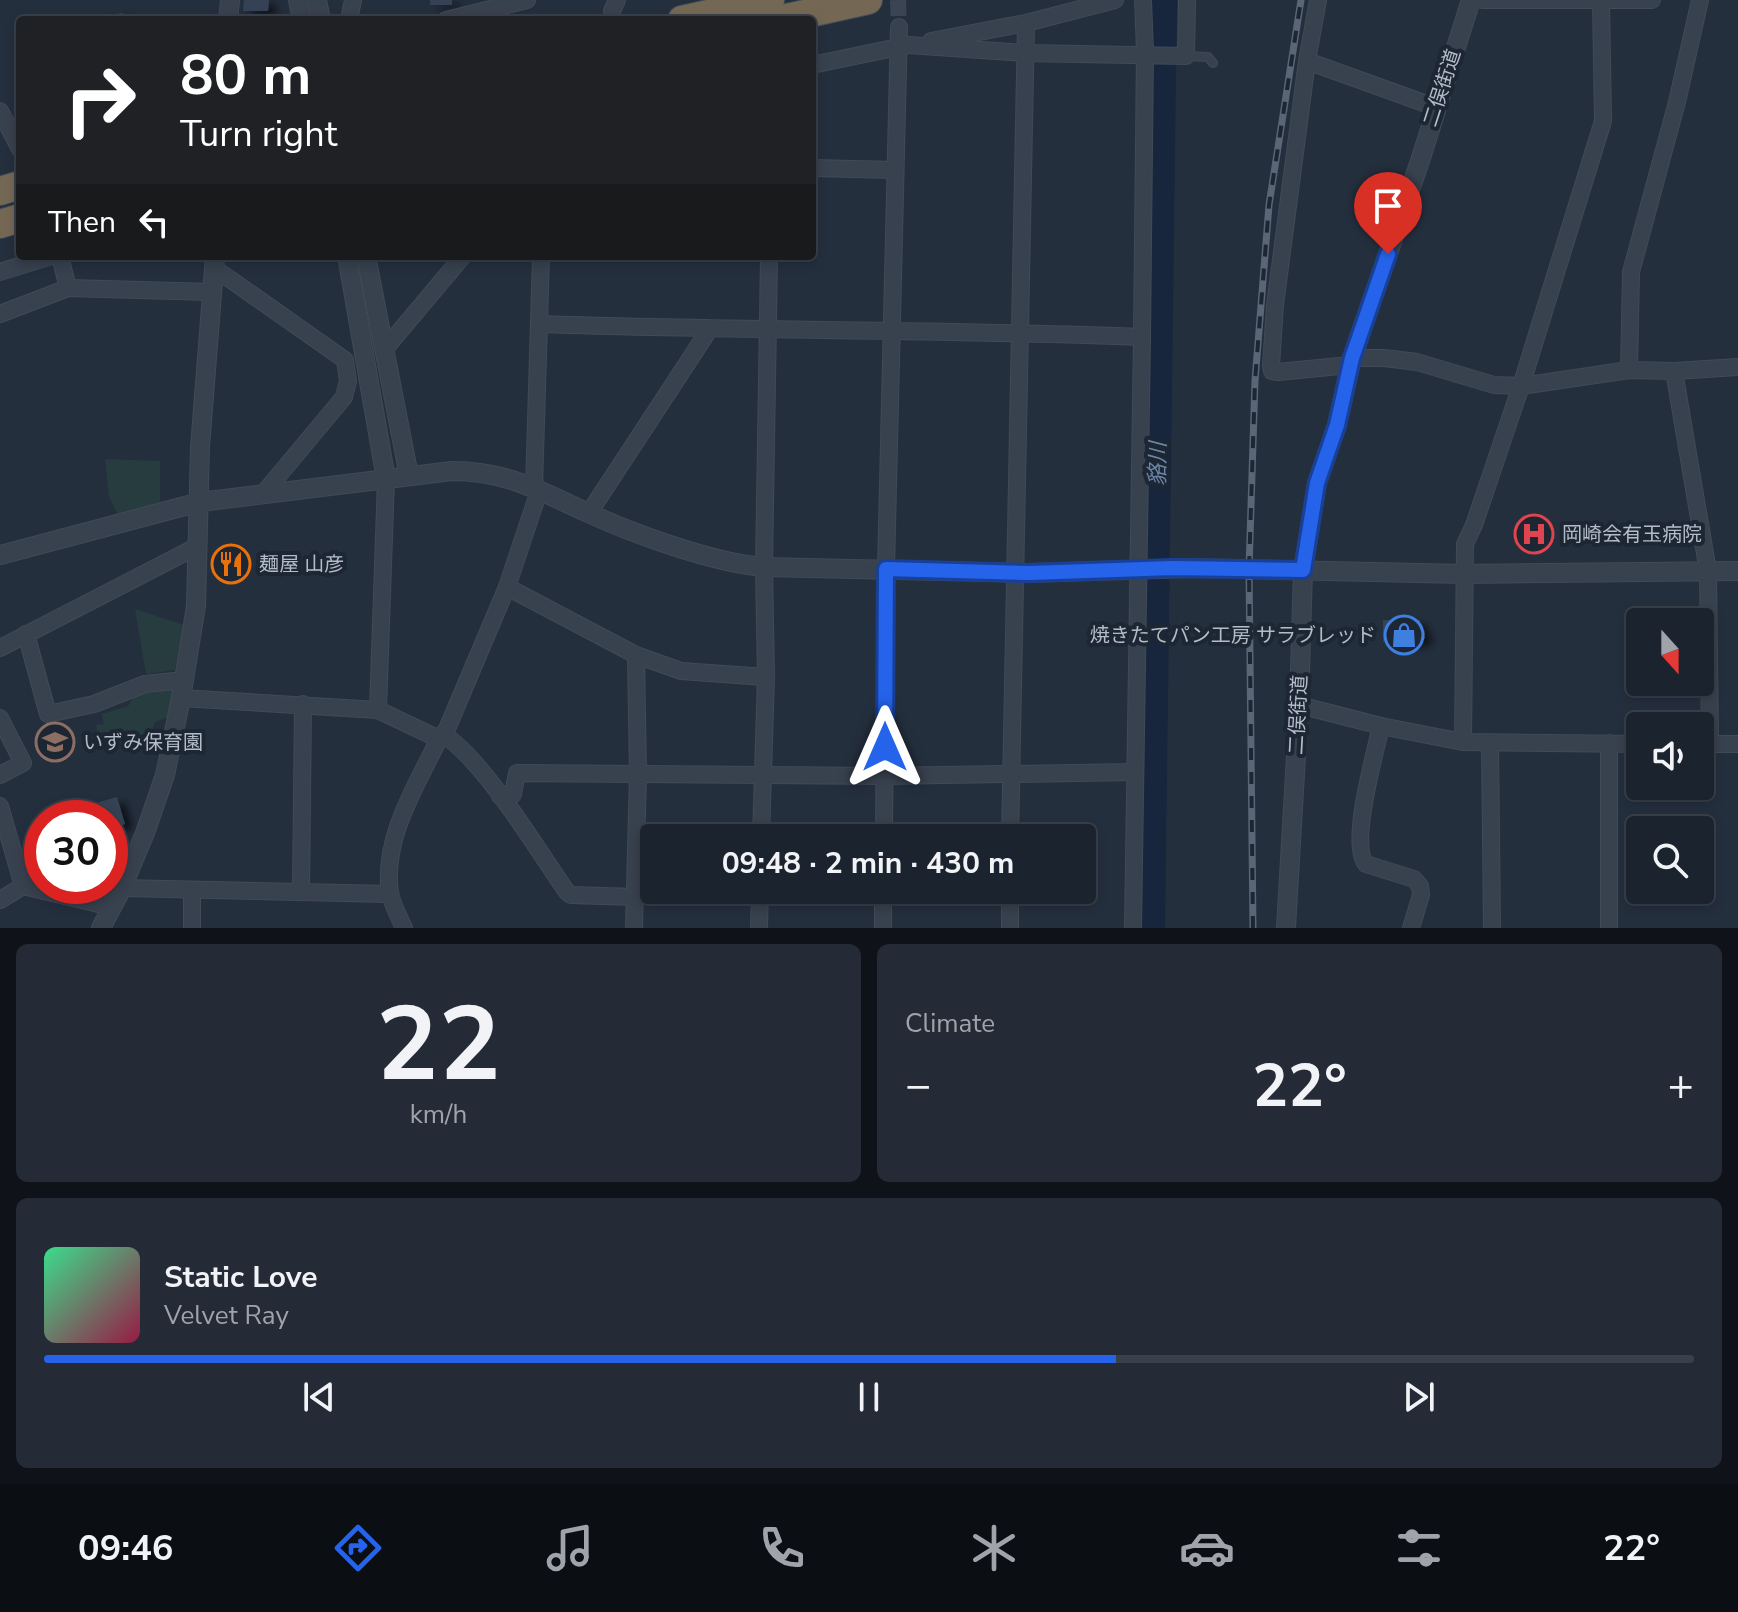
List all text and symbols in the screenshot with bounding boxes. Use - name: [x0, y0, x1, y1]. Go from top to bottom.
- text: 80 m: [180, 37, 311, 114]
- street label: 二俣街道: [1417, 46, 1467, 130]
- icon: right: [48, 48, 152, 152]
- text: Turn right: [180, 110, 337, 159]
- pin: [1354, 172, 1422, 254]
- icon: arrive: [1366, 184, 1410, 228]
- icon: left: [132, 200, 176, 244]
- text: Then: [48, 202, 116, 243]
- water label: 貉川: [1143, 440, 1173, 486]
- hospital icon: 岡崎会有玉病院: [1513, 513, 1555, 555]
- place label: 岡崎会有玉病院: [1562, 521, 1702, 548]
- restaurant icon: 麺屋 山彦: [210, 543, 252, 585]
- place label: 麺屋 山彦: [259, 551, 344, 578]
- north arrow: [1626, 608, 1714, 696]
- map controls: [1626, 608, 1714, 904]
- shop icon: 焼きたてパン工房 サラブレッド: [1383, 614, 1425, 656]
- place label: 焼きたてパン工房 サラブレッド: [1090, 622, 1376, 649]
- street label: 二俣街道: [1282, 674, 1314, 756]
- position arrow: [843, 705, 927, 789]
- button: sound: [1626, 712, 1714, 800]
- school or university icon: いずみ保育園: [34, 721, 76, 763]
- place label: いずみ保育園: [83, 729, 203, 756]
- speed limit sign: 30: [24, 800, 128, 904]
- button: search: [1626, 816, 1714, 904]
- text: 09:48 · 2 min · 430 m: [722, 843, 1014, 884]
- text: 22: [376, 974, 501, 1116]
- text: Climate: [905, 1006, 995, 1041]
- text: 22°: [1252, 1045, 1347, 1127]
- text: −: [905, 1056, 931, 1116]
- text: +: [1668, 1056, 1694, 1116]
- text: km/h: [410, 1097, 467, 1132]
- text: Static Love: [164, 1257, 318, 1298]
- text: Velvet Ray: [164, 1298, 289, 1333]
- icon: previous: [297, 1375, 341, 1419]
- icon: pause: [847, 1375, 891, 1419]
- icon: next: [1397, 1375, 1441, 1419]
- icon: directions: [330, 1520, 386, 1576]
- icon: music: [542, 1520, 598, 1576]
- icon: phone: [754, 1520, 810, 1576]
- icon: climate: [966, 1520, 1022, 1576]
- icon: car: [1179, 1520, 1235, 1576]
- icon: filters: [1391, 1520, 1447, 1576]
- text: 09:46: [78, 1524, 173, 1573]
- text: 22°: [1603, 1524, 1660, 1573]

